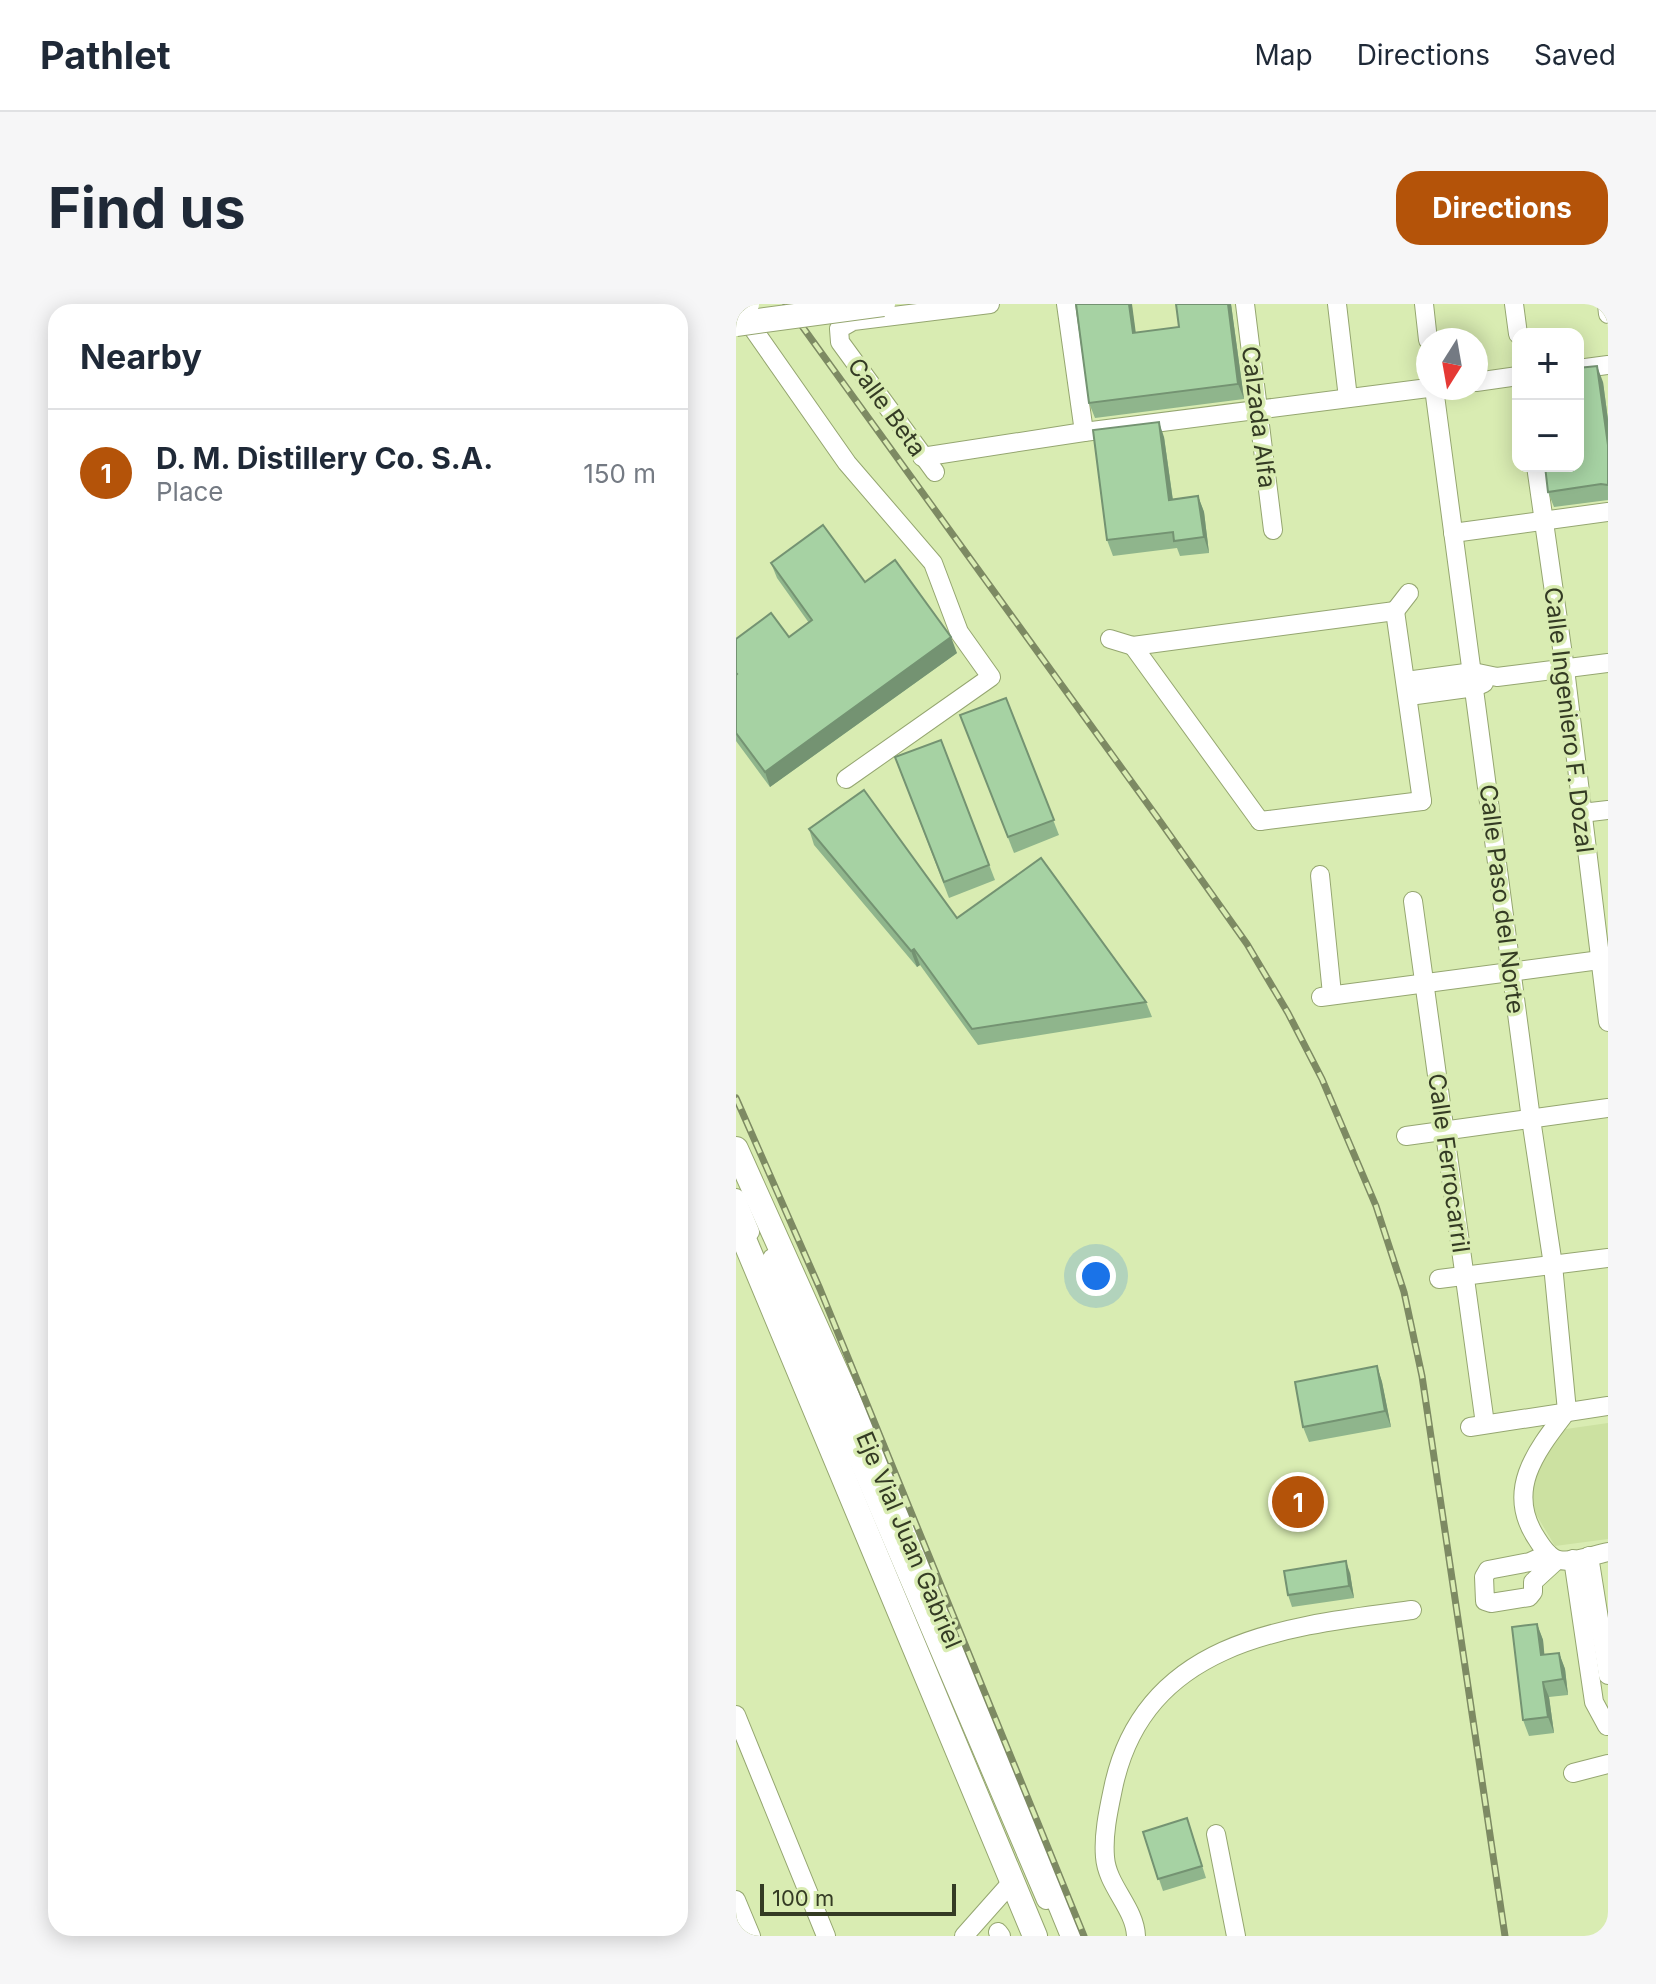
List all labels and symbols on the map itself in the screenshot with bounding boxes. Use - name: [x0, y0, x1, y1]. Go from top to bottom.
- north arrow: [1416, 328, 1488, 400]
- street label: Calzada Alfa: [1236, 344, 1282, 490]
- street label: Calle Beta: [842, 352, 932, 462]
- street label: Calle Ingeniero F. Dozal: [1538, 586, 1600, 854]
- street label: Calle Paso del Norte: [1474, 783, 1530, 1015]
- street label: Calle Ferrocarril: [1422, 1071, 1476, 1255]
- your location: [1076, 1256, 1116, 1296]
- street label: Eje Vial Juan Gabriel: [850, 1427, 968, 1653]
- pin: 1: [1272, 1472, 1324, 1532]
- scale bar: [760, 1880, 956, 1916]

